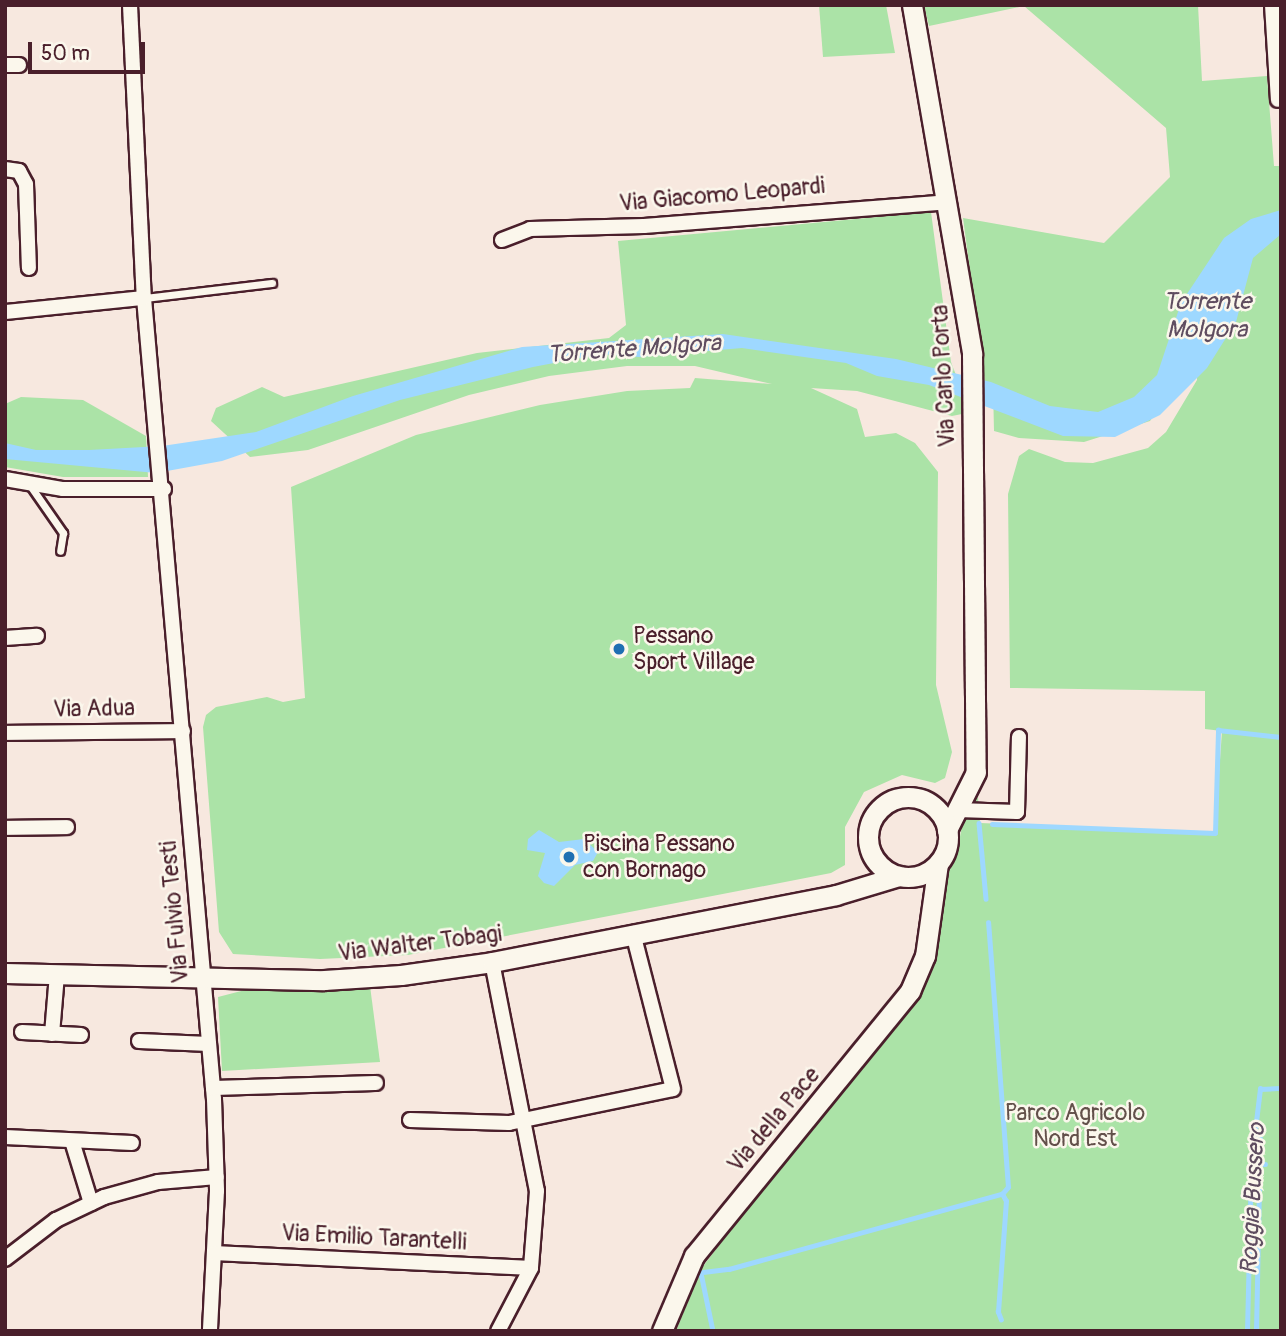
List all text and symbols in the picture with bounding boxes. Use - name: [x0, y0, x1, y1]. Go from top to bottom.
- scale bar: [32, 28, 149, 72]
- text: 50 m: [41, 40, 90, 67]
- street label: Via Giacomo Leopardi: [618, 172, 826, 218]
- water label: Torrente Molgora: [1163, 288, 1251, 344]
- street label: Via Carlo Porta: [926, 304, 962, 448]
- water label: Torrente Molgora: [546, 329, 722, 369]
- place label: Pessano Sport Village: [633, 622, 755, 676]
- marker: Pessano Sport Village: [611, 641, 627, 657]
- street label: Via Adua: [53, 694, 135, 724]
- place label: Piscina Pessano con Bornago: [583, 830, 735, 884]
- street label: Via Fulvio Testi: [155, 840, 195, 984]
- marker: Piscina Pessano con Bornago: [561, 849, 577, 865]
- street label: Via Walter Tobagi: [336, 920, 504, 968]
- street label: Via della Pace: [722, 1062, 826, 1178]
- park label: Parco Agricolo Nord Est: [1005, 1099, 1145, 1153]
- water label: Roggia Bussero: [1235, 1123, 1271, 1275]
- street label: Via Emilio Tarantelli: [281, 1219, 467, 1257]

